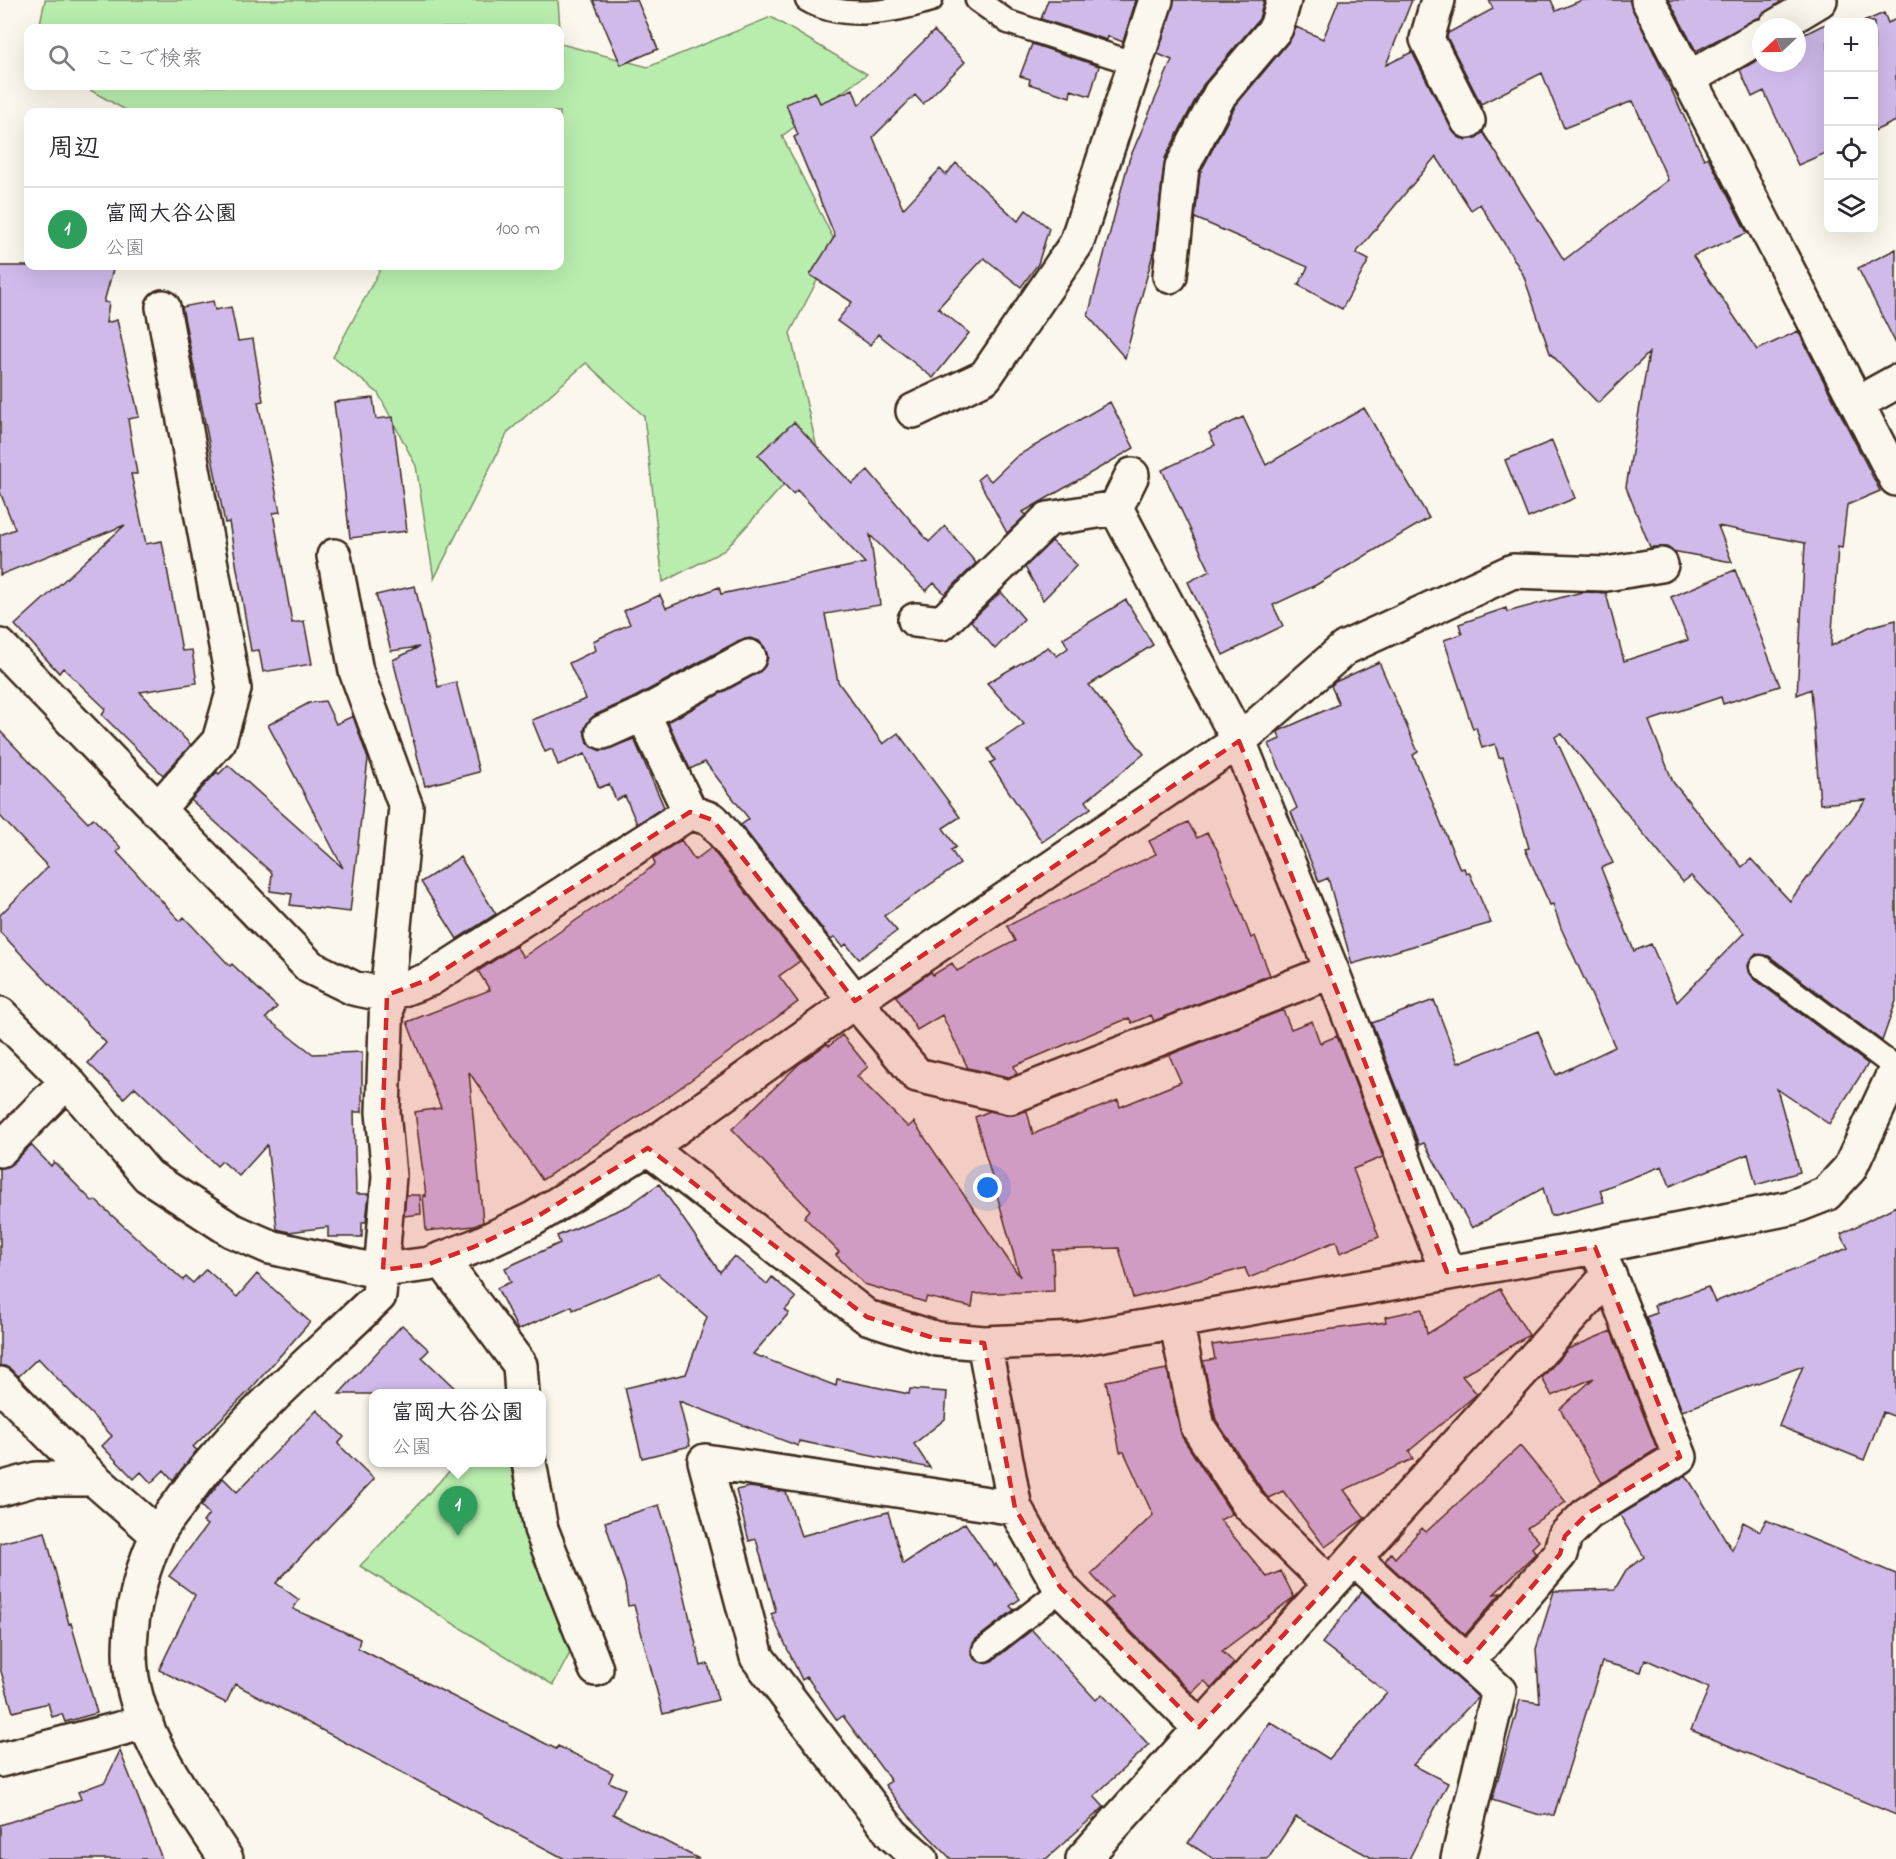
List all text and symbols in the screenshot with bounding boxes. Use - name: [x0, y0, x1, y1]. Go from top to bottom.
- north arrow: [1752, 18, 1806, 72]
- map controls: [1824, 18, 1878, 234]
- button: +: [1824, 18, 1878, 72]
- search box: [24, 24, 564, 90]
- icon: search: [45, 41, 78, 74]
- text: ここで検索: [93, 44, 203, 76]
- button: −: [1824, 72, 1878, 126]
- button: locate: [1824, 126, 1878, 180]
- text: 周辺: [48, 131, 100, 169]
- button: layers: [1824, 180, 1878, 234]
- text: 富岡大谷公園: [105, 199, 237, 231]
- text: 1: [64, 215, 71, 244]
- text: 100 m: [496, 215, 540, 244]
- text: 公園: [105, 235, 145, 264]
- your location: [973, 1173, 1002, 1202]
- popup: [369, 1389, 546, 1467]
- text: 富岡大谷公園: [391, 1398, 524, 1430]
- text: 公園: [391, 1434, 431, 1463]
- pin: 1: [438, 1486, 478, 1536]

